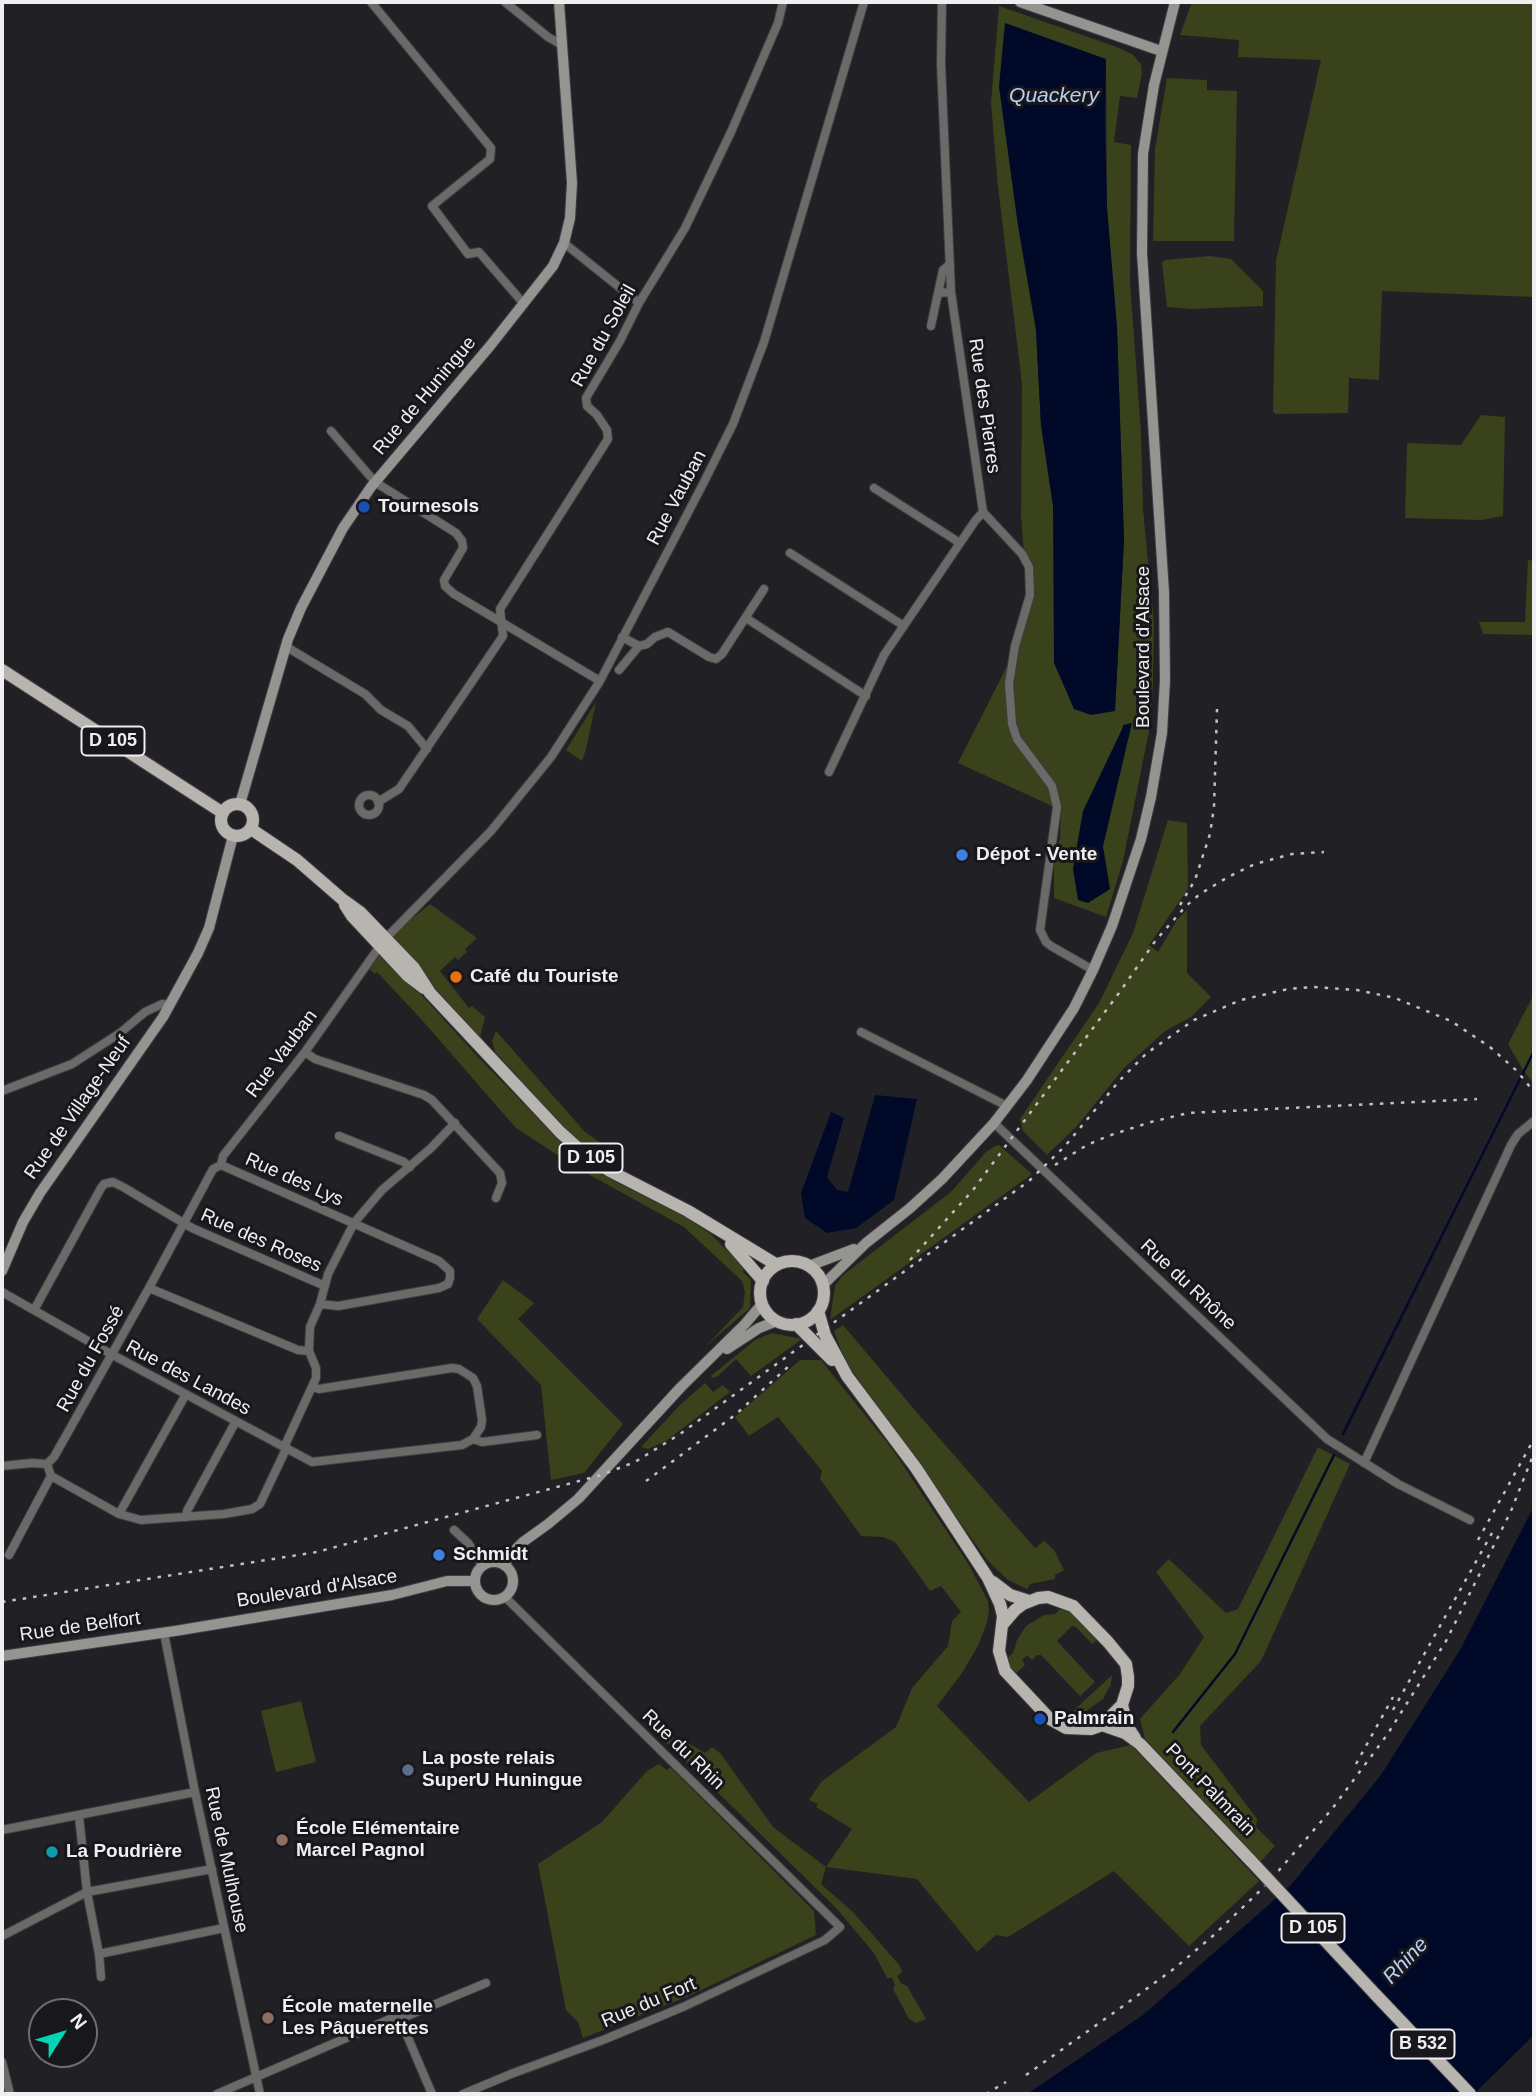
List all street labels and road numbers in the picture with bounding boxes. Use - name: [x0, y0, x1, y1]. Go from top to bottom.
- street label: Rue du Soleil: [567, 281, 641, 391]
- street label: Rue de Huningue: [369, 332, 481, 460]
- street label: Rue des Pierres: [963, 337, 1005, 475]
- street label: Rue Vauban: [642, 447, 712, 549]
- street label: Boulevard d'Alsace: [1133, 566, 1155, 728]
- road number: D 105: [82, 726, 144, 756]
- street label: Rue Vauban: [242, 1006, 322, 1102]
- street label: Rue de Village-Neuf: [20, 1032, 136, 1184]
- road number: D 105: [560, 1143, 622, 1172]
- street label: Rue des Lys: [241, 1148, 347, 1212]
- street label: Rue des Roses: [197, 1204, 325, 1278]
- street label: Rue du Rhône: [1135, 1235, 1241, 1335]
- street label: Rue du Fossé: [52, 1302, 130, 1416]
- street label: Rue des Landes: [122, 1335, 254, 1421]
- street label: Boulevard d'Alsace: [235, 1565, 399, 1613]
- street label: Rue de Belfort: [18, 1607, 142, 1647]
- street label: Rue du Rhin: [637, 1705, 729, 1795]
- street label: Pont Palmrain: [1160, 1739, 1260, 1841]
- street label: Rue de Mulhouse: [199, 1785, 253, 1935]
- road number: D 105: [1282, 1914, 1344, 1942]
- street label: Rue du Fort: [598, 1973, 700, 2033]
- road number: B 532: [1392, 2030, 1454, 2058]

